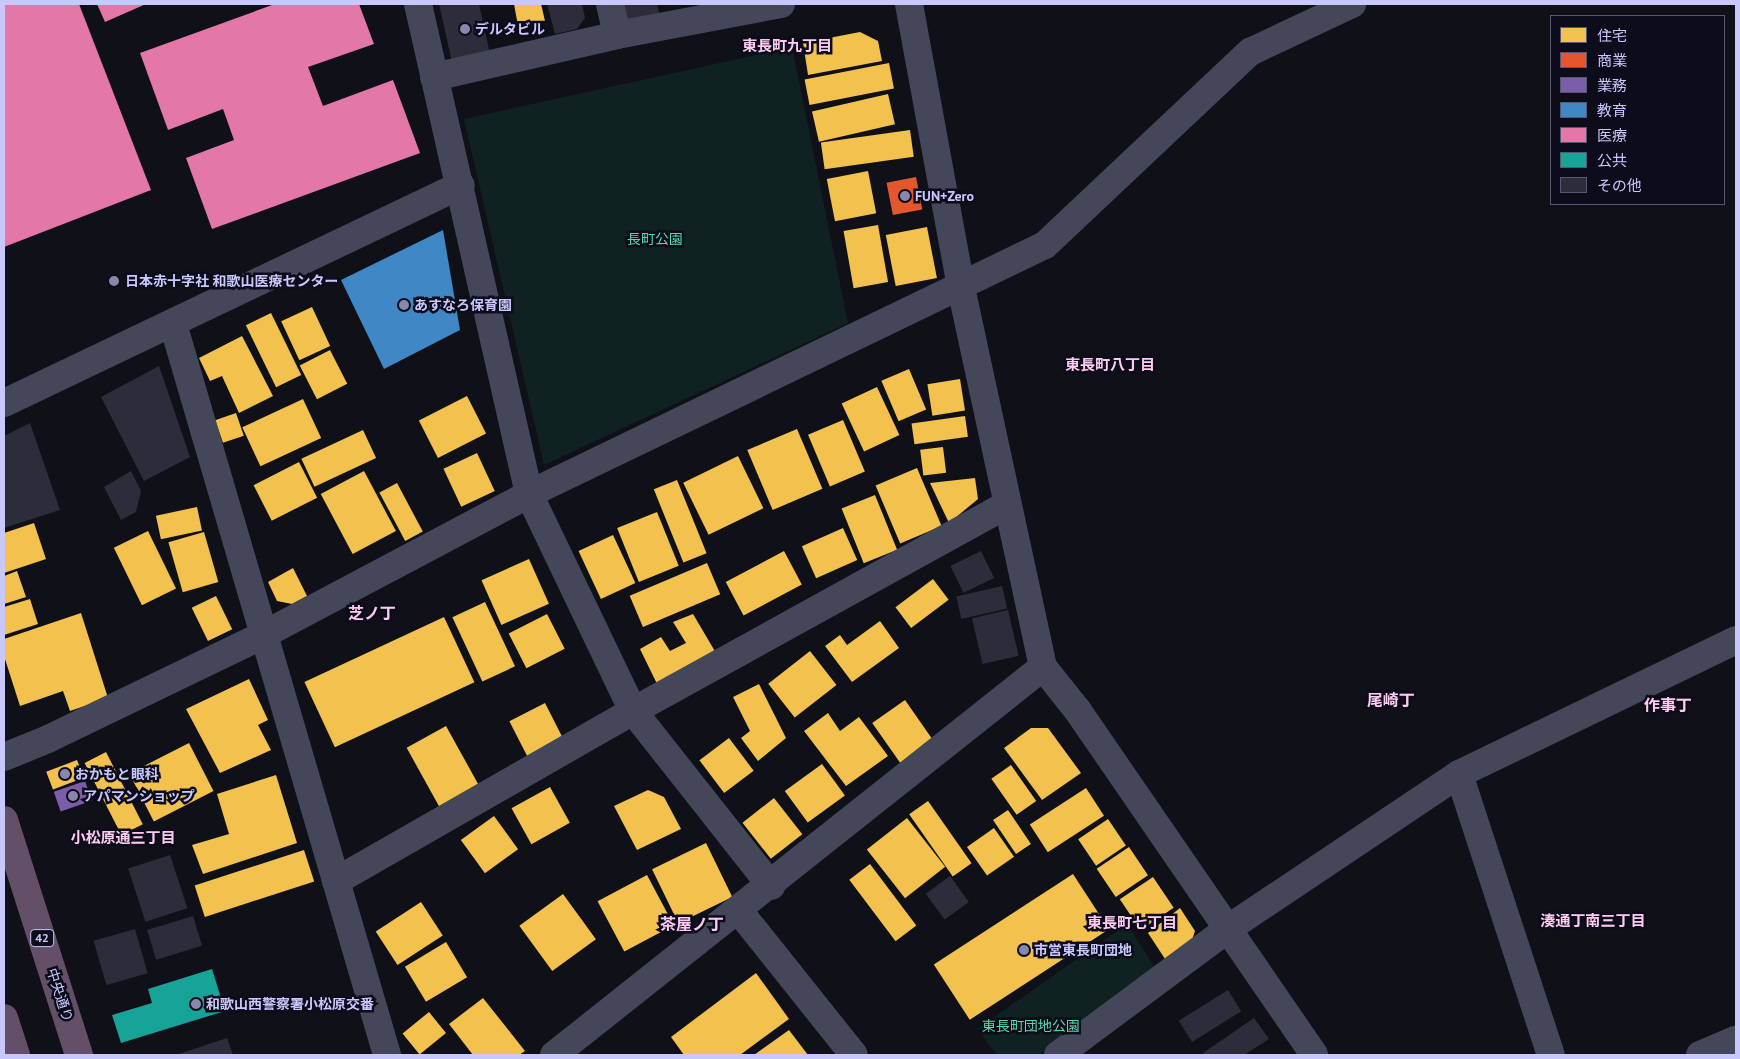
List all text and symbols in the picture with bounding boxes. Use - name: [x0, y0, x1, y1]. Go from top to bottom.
- legend: [1550, 15, 1725, 205]
- place label: デルタビル: [475, 21, 545, 37]
- marker: デルタビル: [459, 23, 471, 35]
- text: 住宅: [1597, 26, 1627, 45]
- district label: 東長町九丁目: [742, 37, 832, 55]
- text: 商業: [1597, 51, 1627, 70]
- text: 業務: [1597, 76, 1627, 95]
- text: 教育: [1597, 101, 1627, 120]
- text: 医療: [1597, 126, 1627, 145]
- text: 公共: [1597, 151, 1627, 170]
- text: その他: [1597, 176, 1642, 195]
- place label: FUN+Zero: [915, 188, 974, 204]
- marker: FUN+Zero: [899, 190, 911, 202]
- park label: 長町公園: [627, 231, 683, 247]
- place label: 日本赤十字社 和歌山医療センター: [125, 273, 339, 289]
- marker: 日本赤十字社 和歌山医療センター: [107, 274, 121, 288]
- place label: あすなろ保育園: [414, 297, 512, 313]
- marker: あすなろ保育園: [398, 299, 410, 311]
- district label: 東長町八丁目: [1065, 356, 1155, 374]
- district label: 芝ノ丁: [348, 603, 396, 623]
- district label: 尾崎丁: [1367, 690, 1415, 710]
- district label: 作事丁: [1644, 695, 1692, 715]
- place label: おかもと眼科: [75, 766, 159, 782]
- marker: おかもと眼科: [59, 768, 71, 780]
- place label: アパマンショップ: [83, 788, 195, 804]
- marker: アパマンショップ: [67, 790, 79, 802]
- district label: 小松原通三丁目: [71, 829, 175, 847]
- district label: 湊通丁南三丁目: [1541, 912, 1645, 930]
- district label: 茶屋ノ丁: [660, 914, 724, 934]
- district label: 東長町七丁目: [1087, 914, 1177, 932]
- road number: 42: [30, 928, 54, 948]
- place label: 市営東長町団地: [1034, 942, 1132, 958]
- marker: 市営東長町団地: [1018, 944, 1030, 956]
- street label: 中央通り: [43, 966, 77, 1024]
- place label: 和歌山西警察署小松原交番: [206, 996, 374, 1012]
- marker: 和歌山西警察署小松原交番: [190, 998, 202, 1010]
- park label: 東長町団地公園: [982, 1018, 1080, 1034]

